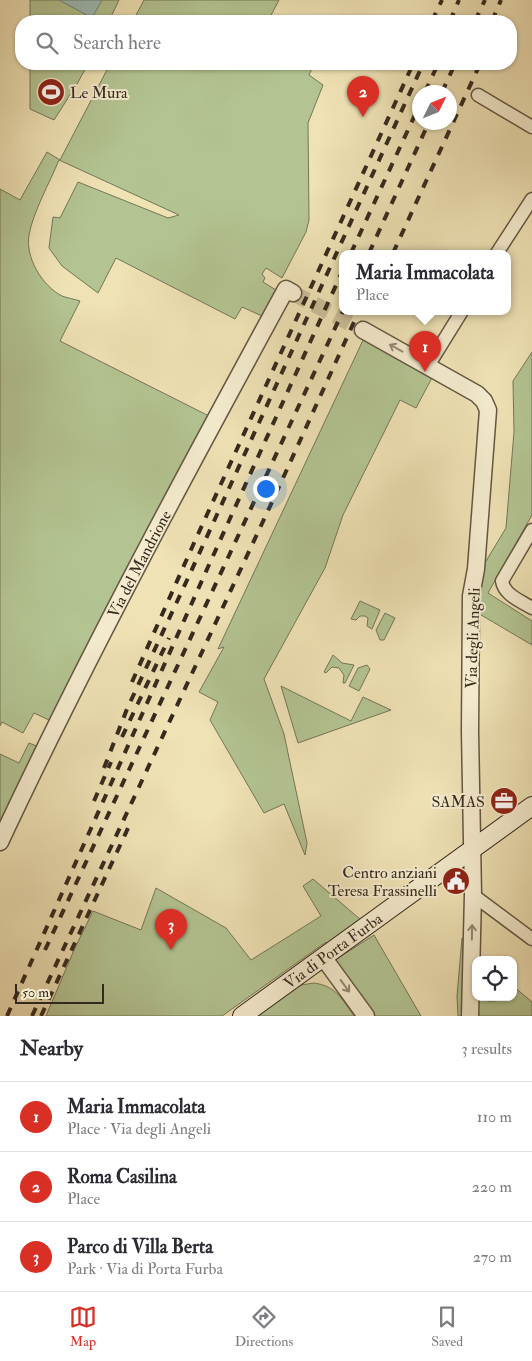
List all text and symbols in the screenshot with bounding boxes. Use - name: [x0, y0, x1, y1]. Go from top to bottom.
- search box: [15, 15, 517, 70]
- icon: search: [33, 29, 61, 57]
- text: Search here: [73, 31, 161, 55]
- pin: 2: [347, 76, 379, 117]
- sports icon: Le Mura: [36, 77, 66, 107]
- place label: Le Mura: [70, 83, 128, 103]
- north arrow: [412, 85, 457, 130]
- popup: [339, 250, 511, 315]
- text: Maria Immacolata: [356, 261, 494, 285]
- text: Place: [356, 285, 389, 305]
- pin: 1: [409, 331, 441, 372]
- one-way arrow: [388, 343, 403, 353]
- your location: [253, 476, 279, 502]
- street label: Via del Mandrione: [103, 507, 176, 621]
- street label: Via degli Angeli: [461, 587, 485, 689]
- office icon: SAMAS: [489, 786, 519, 816]
- place label: SAMAS: [431, 792, 485, 812]
- place label: Centro anziani Teresa Frassinelli: [328, 863, 437, 901]
- public building icon: Centro anziani Teresa Frassinelli: [441, 866, 471, 896]
- street label: Via di Porta Furba: [280, 908, 387, 994]
- pin: 3: [155, 909, 187, 950]
- one-way arrow: [467, 925, 477, 941]
- map controls: [472, 956, 517, 1001]
- button: locate: [472, 956, 517, 1001]
- one-way arrow: [339, 979, 350, 993]
- scale bar: [15, 981, 104, 1004]
- text: 50 m: [22, 984, 49, 1001]
- text: Nearby: [20, 1035, 83, 1062]
- text: 3 results: [461, 1039, 512, 1059]
- text: Maria Immacolata: [67, 1095, 205, 1119]
- text: 1: [33, 1107, 39, 1127]
- text: 110 m: [477, 1107, 512, 1127]
- text: Place · Via degli Angeli: [67, 1119, 211, 1139]
- text: Roma Casilina: [67, 1165, 177, 1189]
- text: 2: [32, 1177, 40, 1197]
- text: 220 m: [472, 1177, 512, 1197]
- text: Place: [67, 1189, 100, 1209]
- text: Parco di Villa Berta: [67, 1235, 213, 1259]
- text: 3: [33, 1247, 39, 1267]
- text: 270 m: [473, 1247, 512, 1267]
- text: Park · Via di Porta Furba: [67, 1259, 223, 1279]
- tab: Map: [69, 1303, 97, 1350]
- tab: Directions: [235, 1303, 293, 1350]
- tab: Saved: [431, 1303, 463, 1350]

